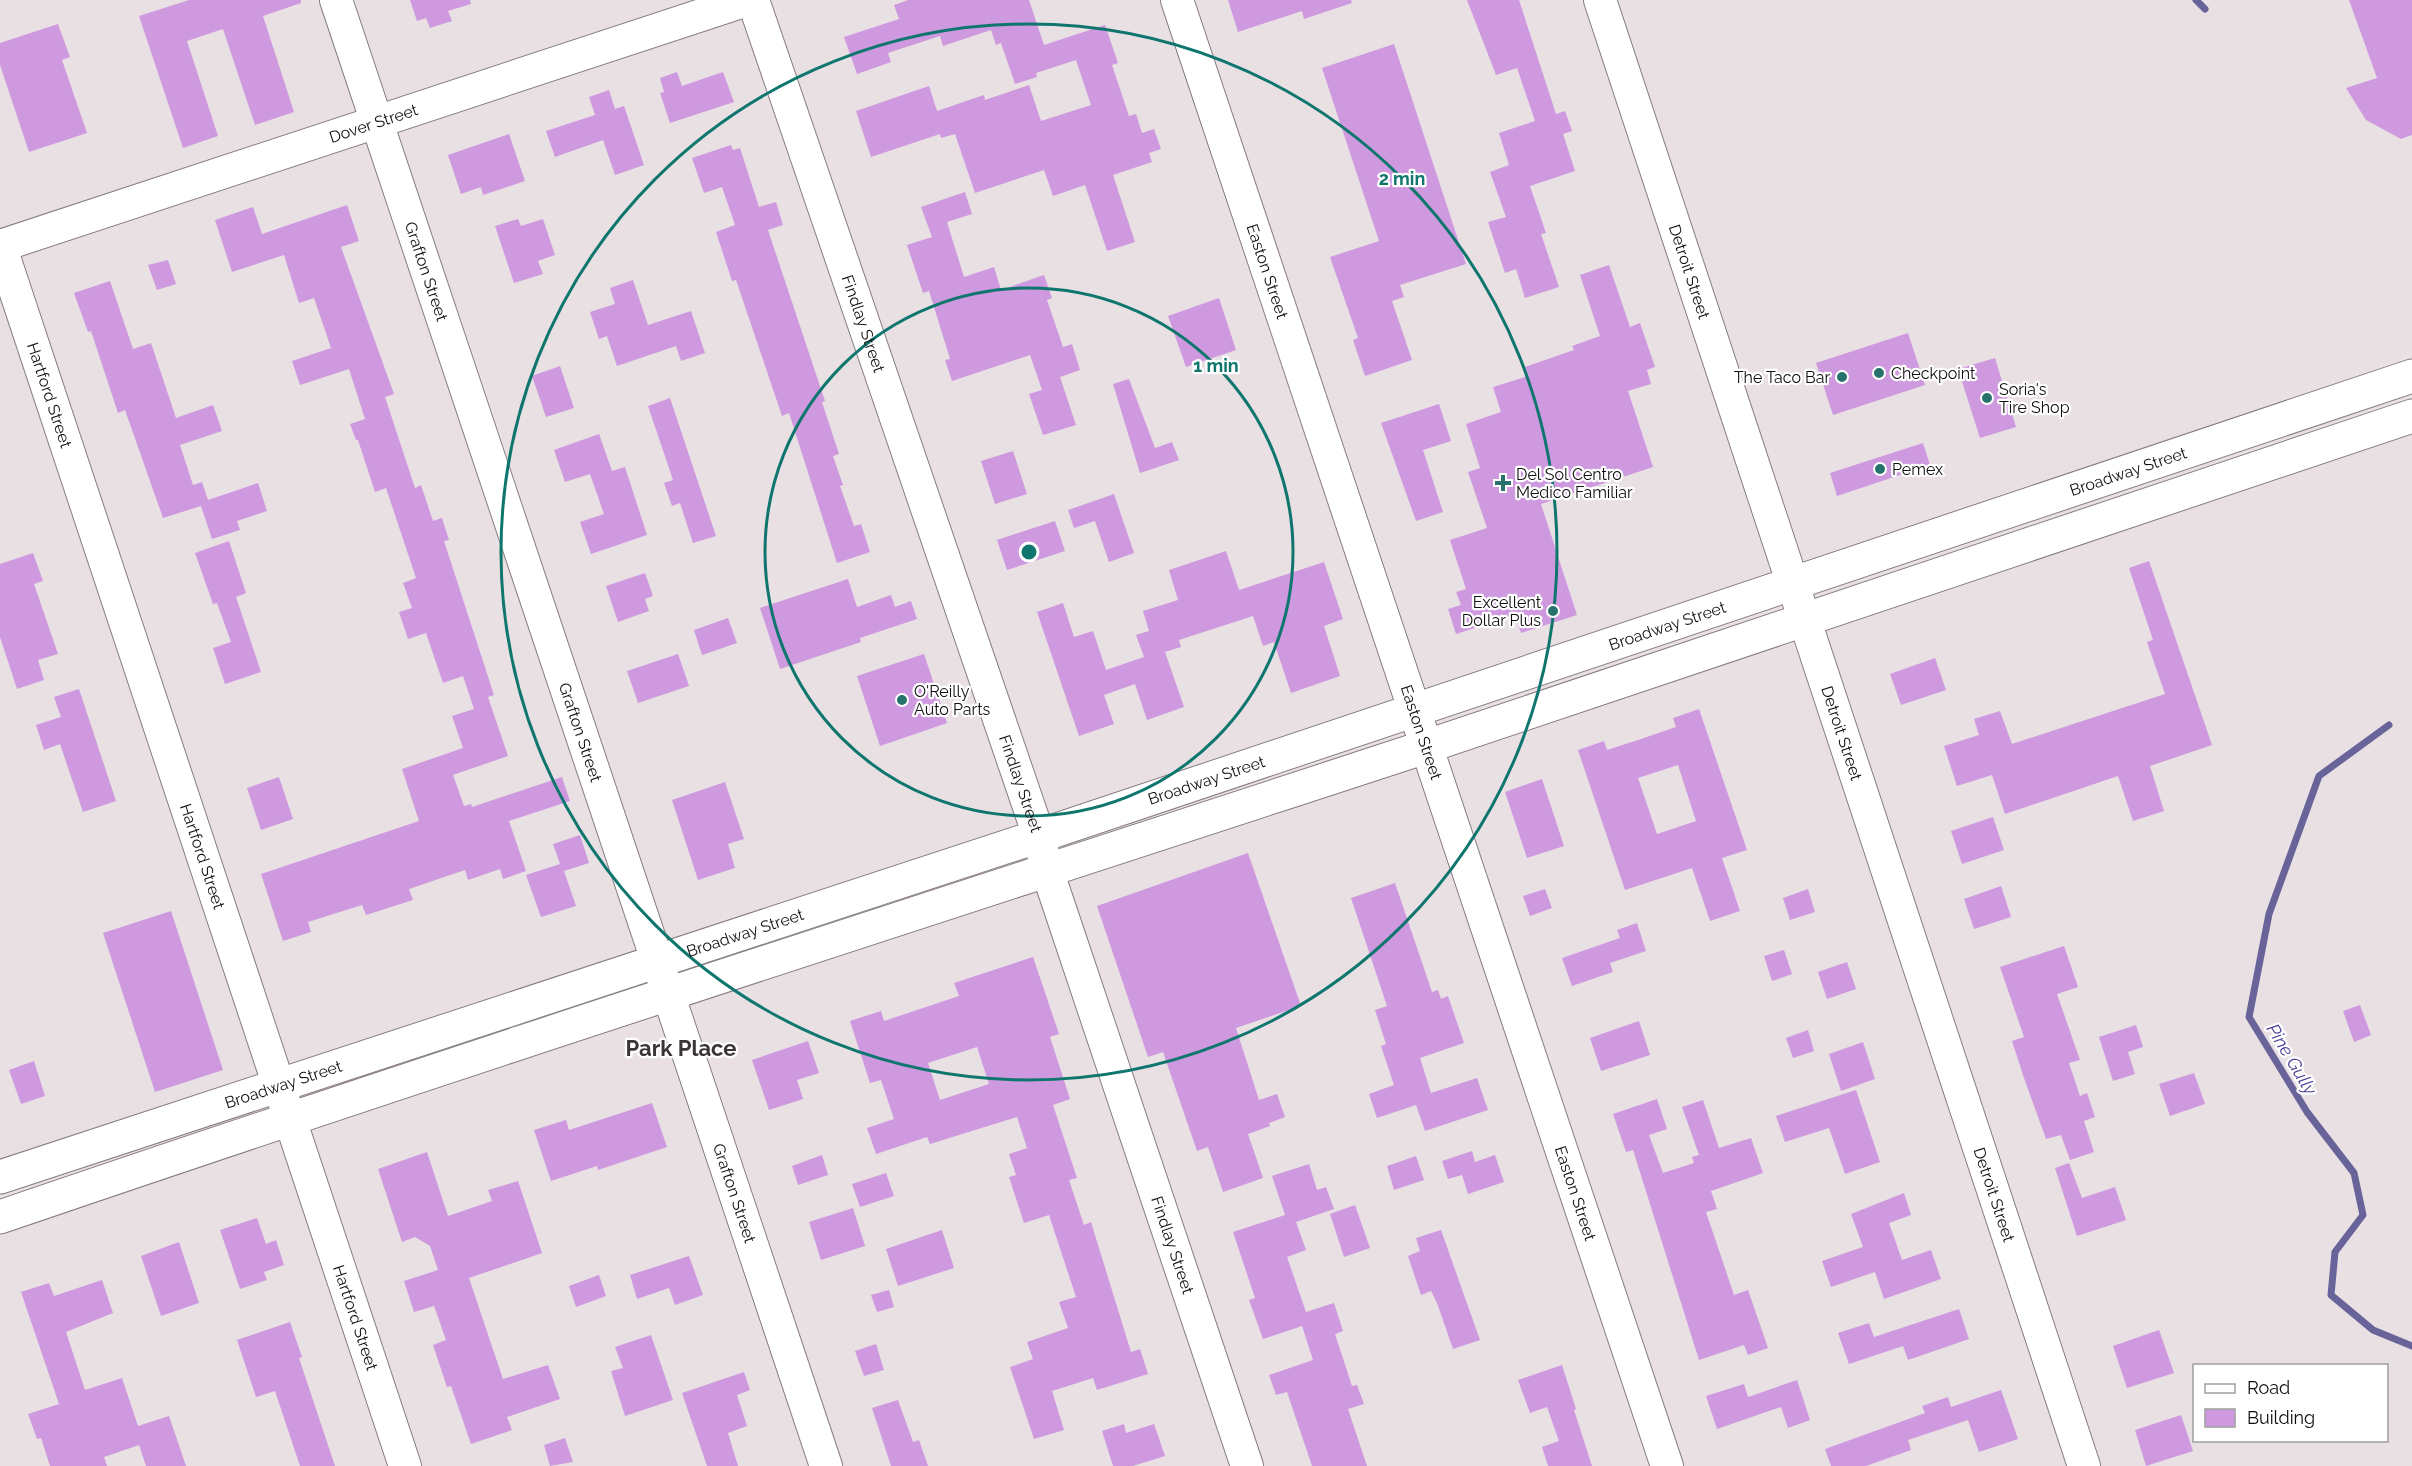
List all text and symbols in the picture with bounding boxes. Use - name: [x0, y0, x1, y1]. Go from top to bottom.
- street label: Dover Street: [327, 99, 421, 147]
- text: 2 min: [1379, 168, 1425, 189]
- street label: Grafton Street: [401, 219, 452, 324]
- street label: Easton Street: [1243, 221, 1293, 322]
- street label: Detroit Street: [1665, 222, 1714, 322]
- street label: Findlay Street: [838, 272, 889, 375]
- street label: Hartford Street: [23, 340, 76, 451]
- text: 1 min: [1193, 355, 1239, 376]
- place label: Checkpoint: [1891, 364, 1976, 383]
- marker: Checkpoint: [1872, 366, 1886, 380]
- place label: The Taco Bar: [1734, 368, 1830, 387]
- marker: The Taco Bar: [1835, 370, 1849, 384]
- place label: Soria's Tire Shop: [1999, 380, 2070, 417]
- marker: Soria's Tire Shop: [1980, 391, 1994, 405]
- street label: Broadway Street: [2067, 443, 2190, 500]
- place label: Pemex: [1892, 460, 1943, 479]
- marker: Pemex: [1873, 462, 1887, 476]
- place label: Del Sol Centro Medico Familiar: [1516, 465, 1633, 502]
- marker: Del Sol Centro Medico Familiar: [1494, 474, 1512, 492]
- centre of rings: [1019, 542, 1039, 562]
- place label: Excellent Dollar Plus: [1462, 593, 1542, 630]
- street label: Broadway Street: [1606, 597, 1729, 654]
- marker: Excellent Dollar Plus: [1546, 604, 1560, 618]
- street label: Grafton Street: [555, 680, 606, 785]
- place label: O'Reilly Auto Parts: [914, 682, 991, 719]
- street label: Easton Street: [1397, 682, 1447, 783]
- street label: Detroit Street: [1818, 683, 1867, 783]
- marker: O'Reilly Auto Parts: [895, 693, 909, 707]
- street label: Findlay Street: [996, 732, 1047, 835]
- street label: Broadway Street: [1145, 751, 1268, 808]
- street label: Hartford Street: [176, 801, 229, 912]
- street label: Broadway Street: [684, 904, 807, 961]
- water label: Pine Gully: [2263, 1020, 2322, 1099]
- district label: Park Place: [625, 1035, 737, 1061]
- street label: Broadway Street: [222, 1056, 345, 1112]
- street label: Grafton Street: [709, 1141, 760, 1246]
- street label: Easton Street: [1551, 1143, 1601, 1244]
- street label: Detroit Street: [1970, 1145, 2019, 1245]
- street label: Findlay Street: [1148, 1194, 1198, 1297]
- street label: Hartford Street: [329, 1262, 382, 1373]
- legend: [2193, 1364, 2388, 1442]
- text: Road: [2247, 1377, 2290, 1398]
- text: Building: [2247, 1407, 2315, 1428]

